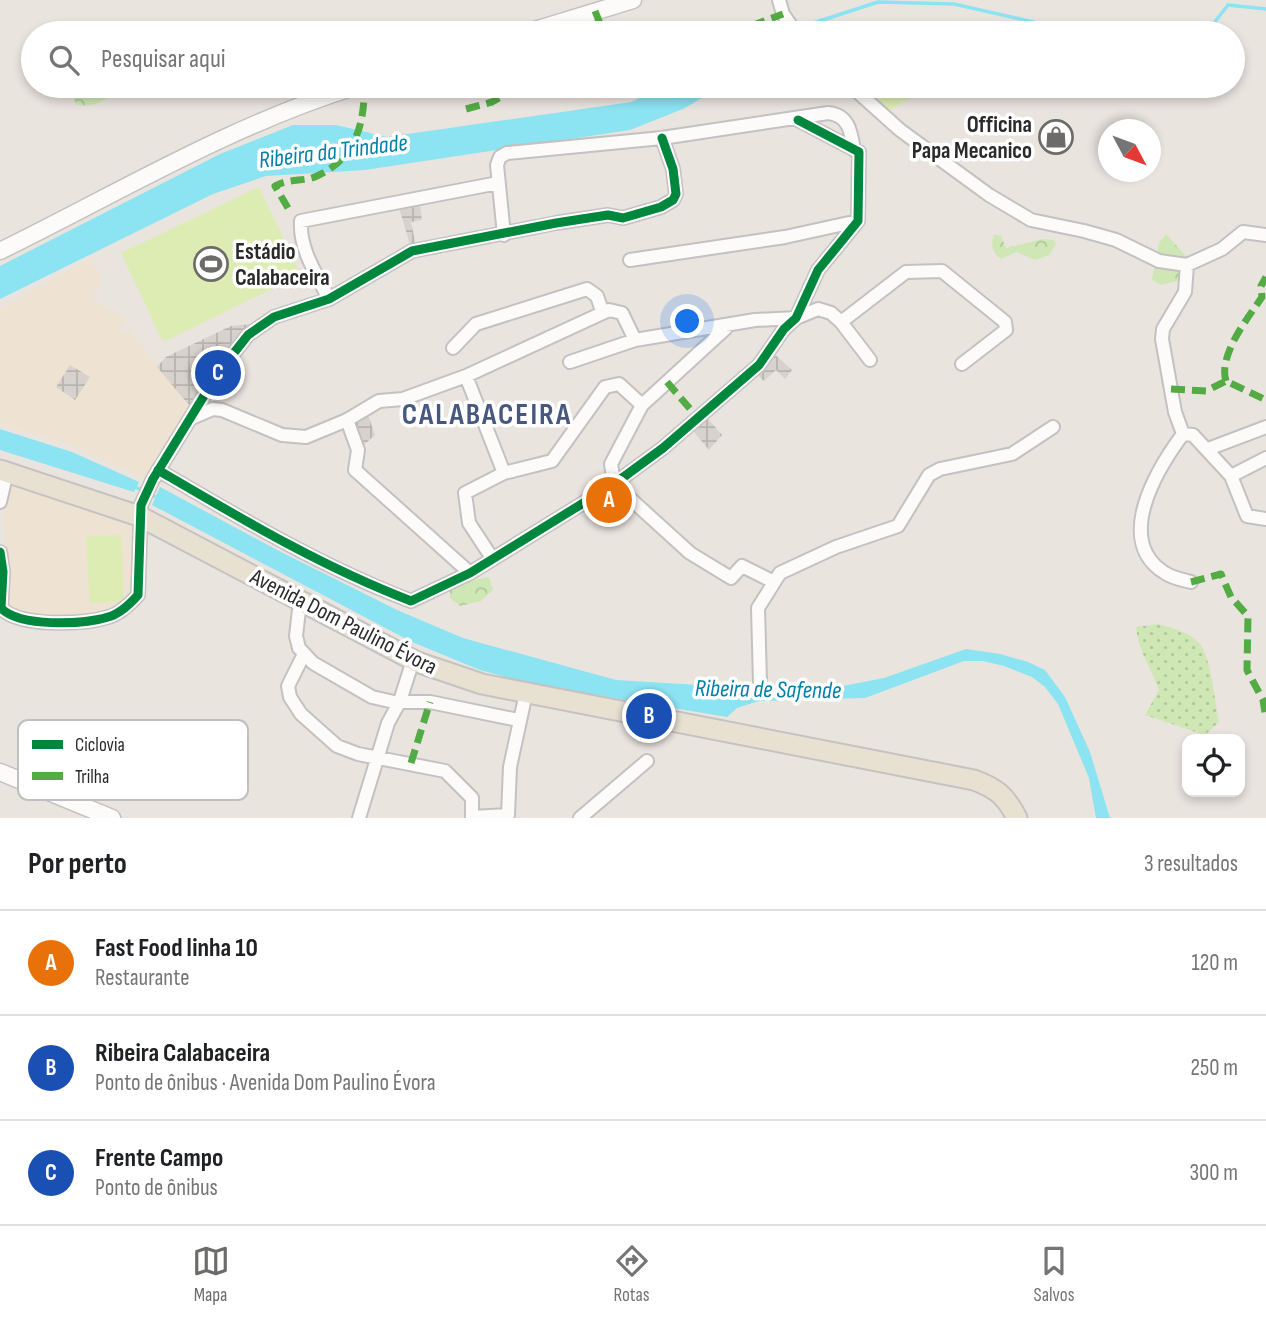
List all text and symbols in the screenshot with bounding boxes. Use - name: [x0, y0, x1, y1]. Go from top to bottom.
- search box: [21, 21, 1245, 98]
- icon: search: [45, 41, 83, 79]
- text: Pesquisar aqui: [101, 44, 226, 75]
- place label: Officina Papa Mecanico: [912, 111, 1032, 165]
- shop icon: Officina Papa Mecanico: [1037, 118, 1075, 156]
- north arrow: [1098, 119, 1161, 182]
- water label: Ribeira da Trindade: [257, 128, 409, 175]
- place label: Estádio Calabaceira: [235, 238, 330, 292]
- sports icon: Estádio Calabaceira: [192, 245, 230, 283]
- your location: [670, 304, 704, 338]
- pin: C: [195, 347, 241, 399]
- district label: CALABACEIRA: [402, 397, 572, 433]
- pin: A: [586, 474, 632, 526]
- street label: Avenida Dom Paulino Évora: [245, 562, 442, 681]
- water label: Ribeira de Safende: [695, 674, 841, 705]
- pin: B: [626, 690, 672, 742]
- legend: [18, 720, 248, 800]
- text: Ciclovia: [75, 734, 125, 757]
- map controls: [1182, 734, 1245, 797]
- button: locate: [1182, 734, 1245, 797]
- text: Trilha: [75, 766, 109, 789]
- text: Por perto: [28, 846, 127, 882]
- text: 3 resultados: [1144, 850, 1238, 878]
- text: Fast Food linha 10: [95, 933, 258, 964]
- text: A: [46, 949, 56, 977]
- text: 120 m: [1192, 949, 1238, 977]
- text: Restaurante: [95, 964, 189, 992]
- text: Ribeira Calabaceira: [95, 1038, 270, 1069]
- text: B: [46, 1054, 56, 1082]
- text: 250 m: [1191, 1054, 1238, 1082]
- text: Ponto de ônibus · Avenida Dom Paulino Évora: [95, 1069, 436, 1097]
- text: Frente Campo: [95, 1143, 223, 1174]
- text: C: [45, 1159, 57, 1187]
- text: 300 m: [1189, 1159, 1238, 1187]
- text: Ponto de ônibus: [95, 1174, 218, 1202]
- tab: Mapa: [192, 1242, 230, 1307]
- tab: Rotas: [613, 1242, 651, 1307]
- tab: Salvos: [1034, 1242, 1074, 1307]

